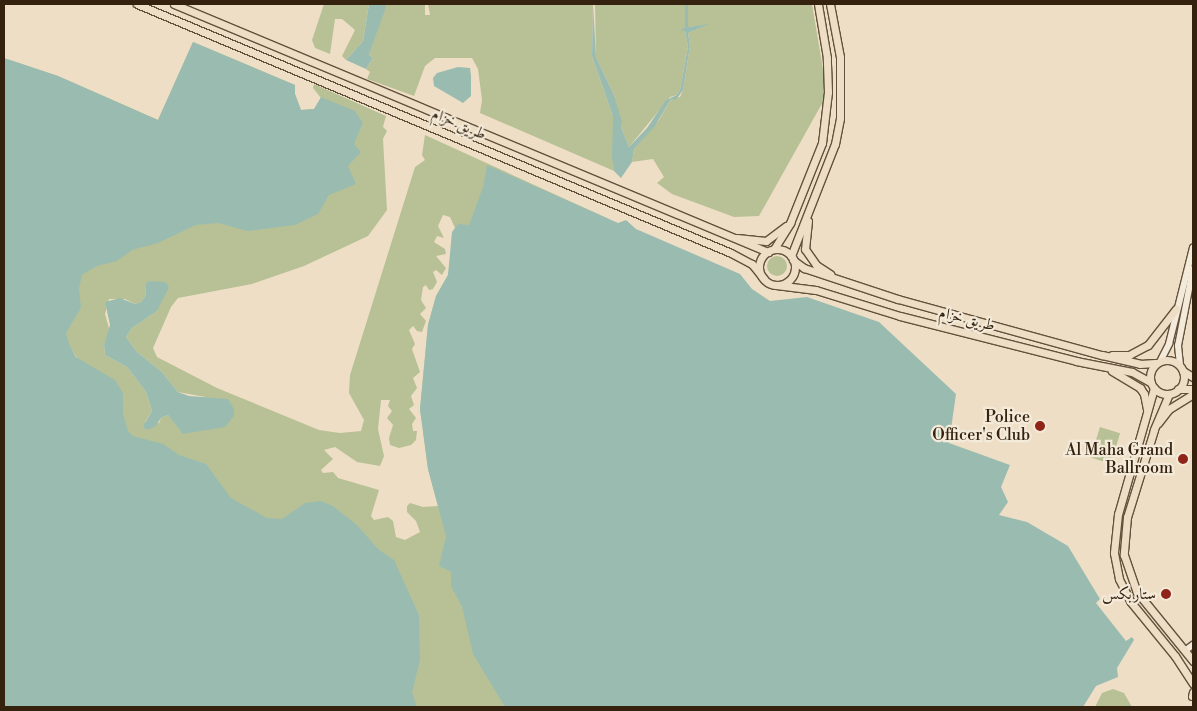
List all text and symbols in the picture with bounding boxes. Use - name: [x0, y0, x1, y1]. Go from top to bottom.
- street label: طريق خزام: [429, 104, 489, 144]
- street label: طريق خزام: [937, 303, 997, 335]
- place label: Police Officer's Club: [932, 407, 1030, 445]
- marker: Police Officer's Club: [1034, 420, 1046, 432]
- place label: Al Maha Grand Ballroom: [1065, 440, 1173, 478]
- marker: Al Maha Grand Ballroom: [1177, 453, 1189, 465]
- place label: ستاربكس: [1102, 584, 1156, 604]
- marker: ستاربكس: [1160, 588, 1172, 600]

